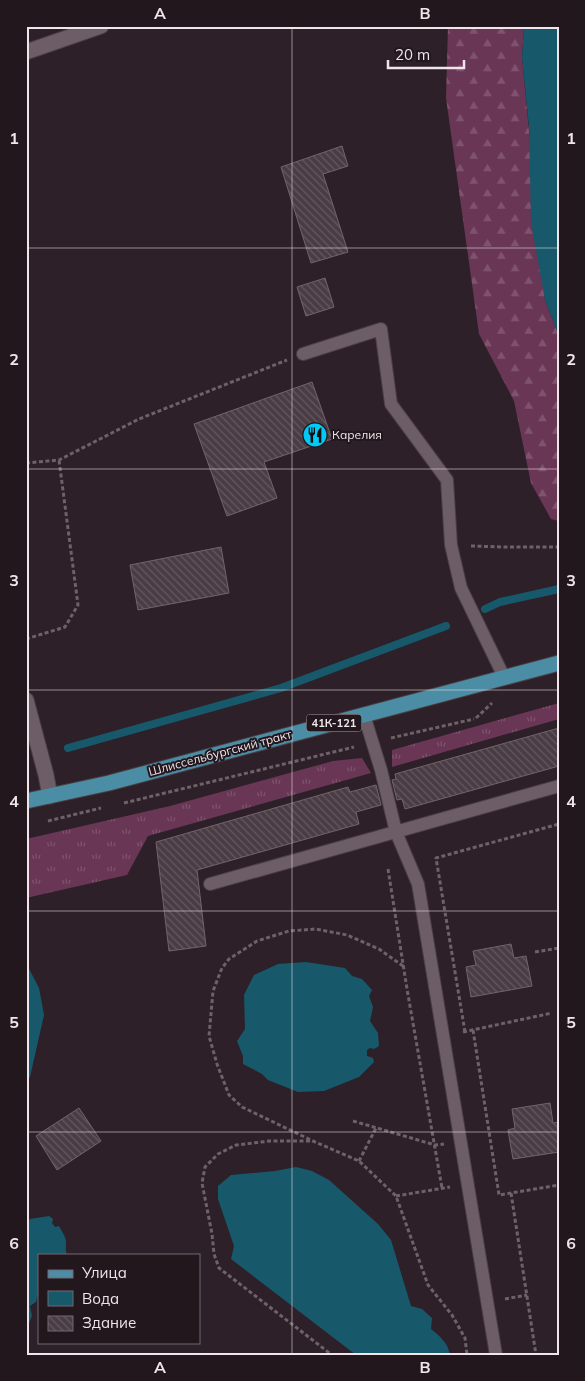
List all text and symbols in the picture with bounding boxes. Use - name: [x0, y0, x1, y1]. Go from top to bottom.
- text: A: [154, 3, 166, 23]
- text: B: [419, 3, 431, 23]
- scale bar: [388, 38, 464, 70]
- text: 20 m: [395, 45, 430, 64]
- text: 1: [9, 128, 19, 148]
- text: 1: [566, 128, 576, 148]
- text: 2: [9, 349, 19, 369]
- text: 2: [566, 349, 576, 369]
- restaurant icon: Карелия: [302, 422, 328, 448]
- place label: Карелия: [332, 427, 382, 442]
- text: 3: [9, 570, 19, 590]
- text: 3: [566, 570, 576, 590]
- road number: 41К-121: [306, 714, 362, 731]
- street label: Шлиссельбургский тракт: [147, 726, 294, 779]
- text: 4: [9, 791, 19, 811]
- text: 4: [566, 791, 576, 811]
- text: 5: [9, 1012, 19, 1032]
- text: 5: [566, 1012, 576, 1032]
- text: 6: [9, 1233, 19, 1253]
- text: 6: [566, 1233, 576, 1253]
- legend: [38, 1254, 200, 1344]
- text: Улица: [81, 1263, 127, 1282]
- text: Вода: [82, 1289, 119, 1308]
- text: Здание: [82, 1313, 136, 1332]
- text: A: [154, 1357, 166, 1377]
- text: B: [419, 1357, 431, 1377]

